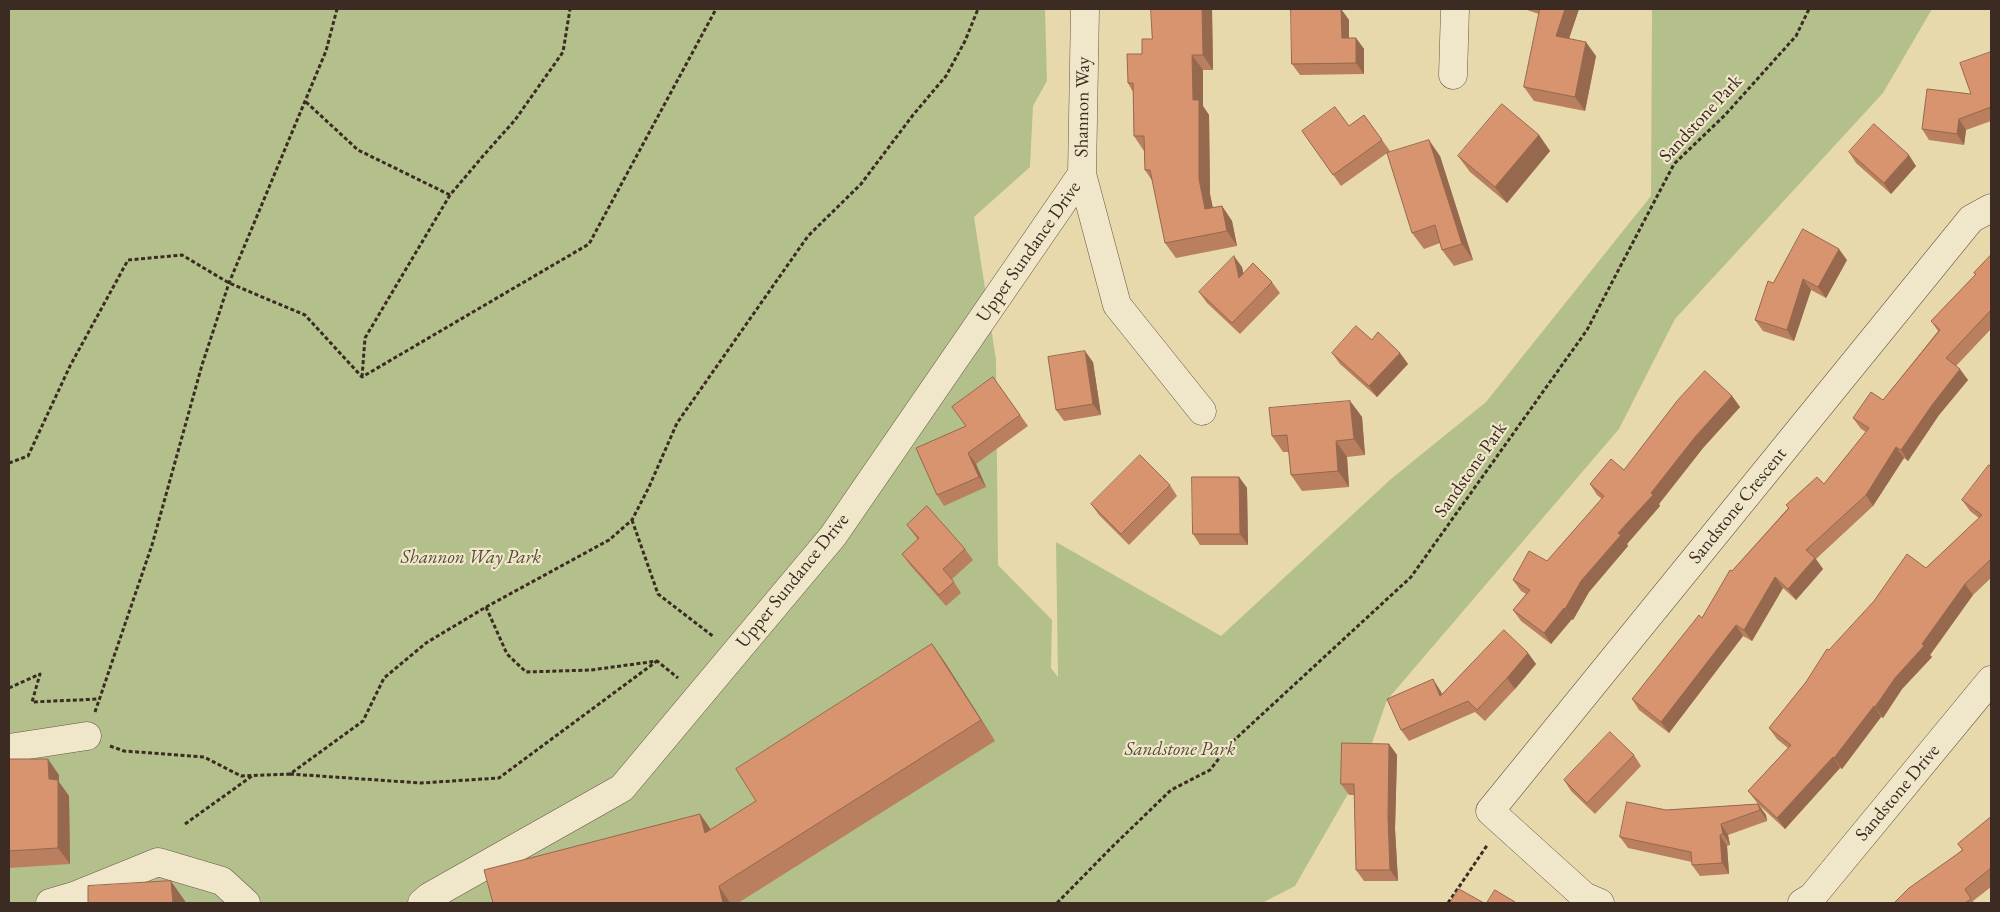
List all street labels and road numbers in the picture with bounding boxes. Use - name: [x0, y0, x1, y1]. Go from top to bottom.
- street label: Shannon Way: [1071, 56, 1095, 158]
- street label: Sandstone Park: [1655, 71, 1747, 167]
- street label: Upper Sundance Drive: [972, 177, 1086, 327]
- street label: Sandstone Park: [1430, 418, 1512, 522]
- street label: Sandstone Crescent: [1684, 443, 1792, 569]
- street label: Upper Sundance Drive: [732, 509, 854, 653]
- street label: Sandstone Drive: [1851, 740, 1945, 846]

